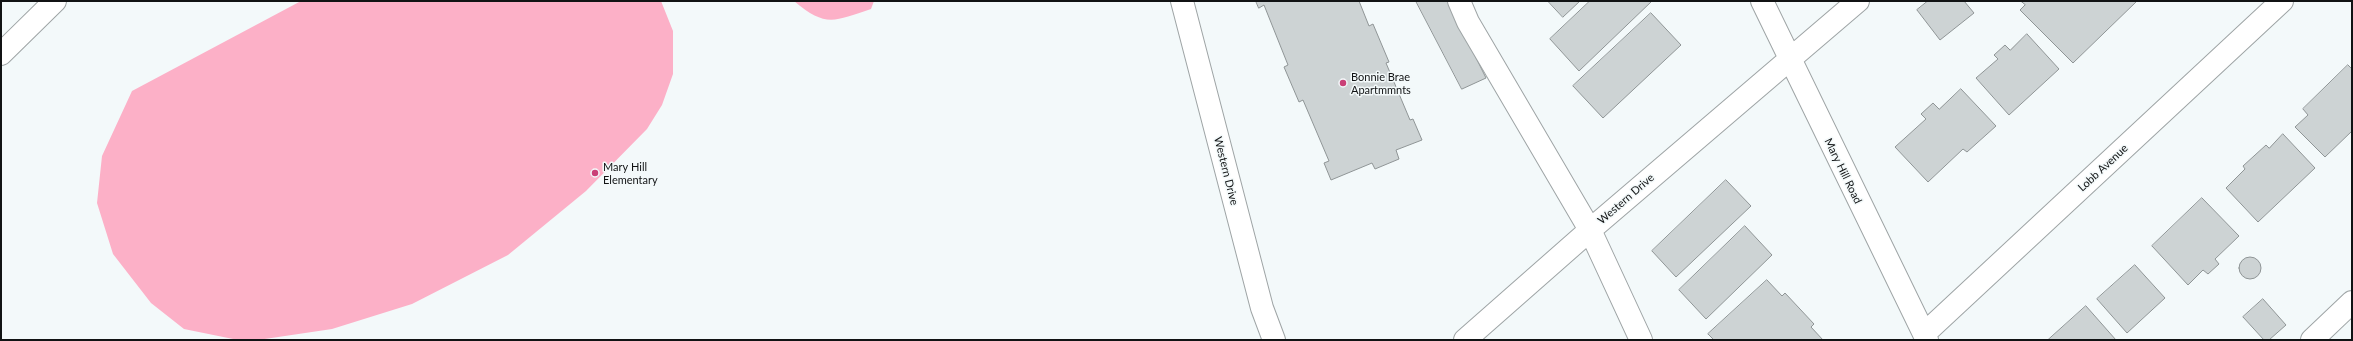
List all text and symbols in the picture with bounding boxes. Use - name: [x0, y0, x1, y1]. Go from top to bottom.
- place label: Bonnie Brae Apartmmnts: [1351, 70, 1411, 96]
- marker: Bonnie Brae Apartmmnts: [1338, 78, 1348, 88]
- street label: Western Drive: [1211, 135, 1241, 207]
- street label: Mary Hill Road: [1821, 136, 1865, 206]
- street label: Lobb Avenue: [2075, 142, 2131, 194]
- place label: Mary Hill Elementary: [603, 160, 658, 186]
- marker: Mary Hill Elementary: [590, 168, 600, 178]
- street label: Western Drive: [1595, 171, 1657, 227]

